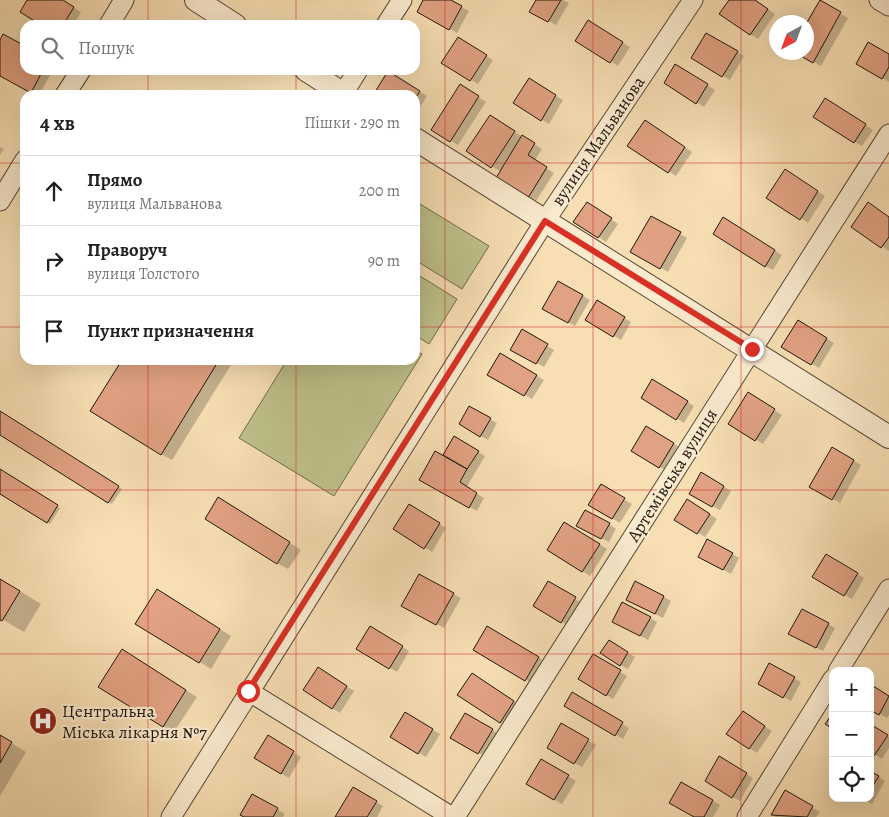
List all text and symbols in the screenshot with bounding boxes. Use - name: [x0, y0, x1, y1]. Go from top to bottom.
- north arrow: [769, 15, 814, 60]
- search box: [20, 20, 420, 75]
- icon: search: [38, 34, 66, 62]
- text: Пошук: [78, 35, 135, 61]
- street label: вулиця Мальванова: [546, 71, 651, 211]
- text: 4 хв: [40, 109, 75, 137]
- text: Пішки · 290 m: [304, 112, 400, 134]
- text: Прямо: [87, 167, 142, 193]
- icon: ahead: [40, 177, 68, 205]
- text: 200 m: [359, 180, 400, 202]
- text: вулиця Мальванова: [87, 193, 222, 215]
- text: Праворуч: [87, 237, 167, 263]
- icon: right: [40, 247, 68, 275]
- text: 90 m: [368, 250, 400, 272]
- text: вулиця Толстого: [87, 263, 200, 285]
- icon: arrive: [40, 317, 68, 345]
- text: Пункт призначення: [87, 318, 254, 344]
- route end: [741, 338, 764, 361]
- street label: Артемівська вулиця: [621, 404, 723, 547]
- map controls: [829, 667, 874, 802]
- button: +: [829, 667, 874, 712]
- route start: [237, 680, 260, 703]
- place label: Центральна Міська лікарня №7: [62, 699, 207, 744]
- hospital icon: Центральна Міська лікарня №7: [28, 706, 58, 736]
- button: −: [829, 712, 874, 757]
- button: locate: [829, 757, 874, 802]

